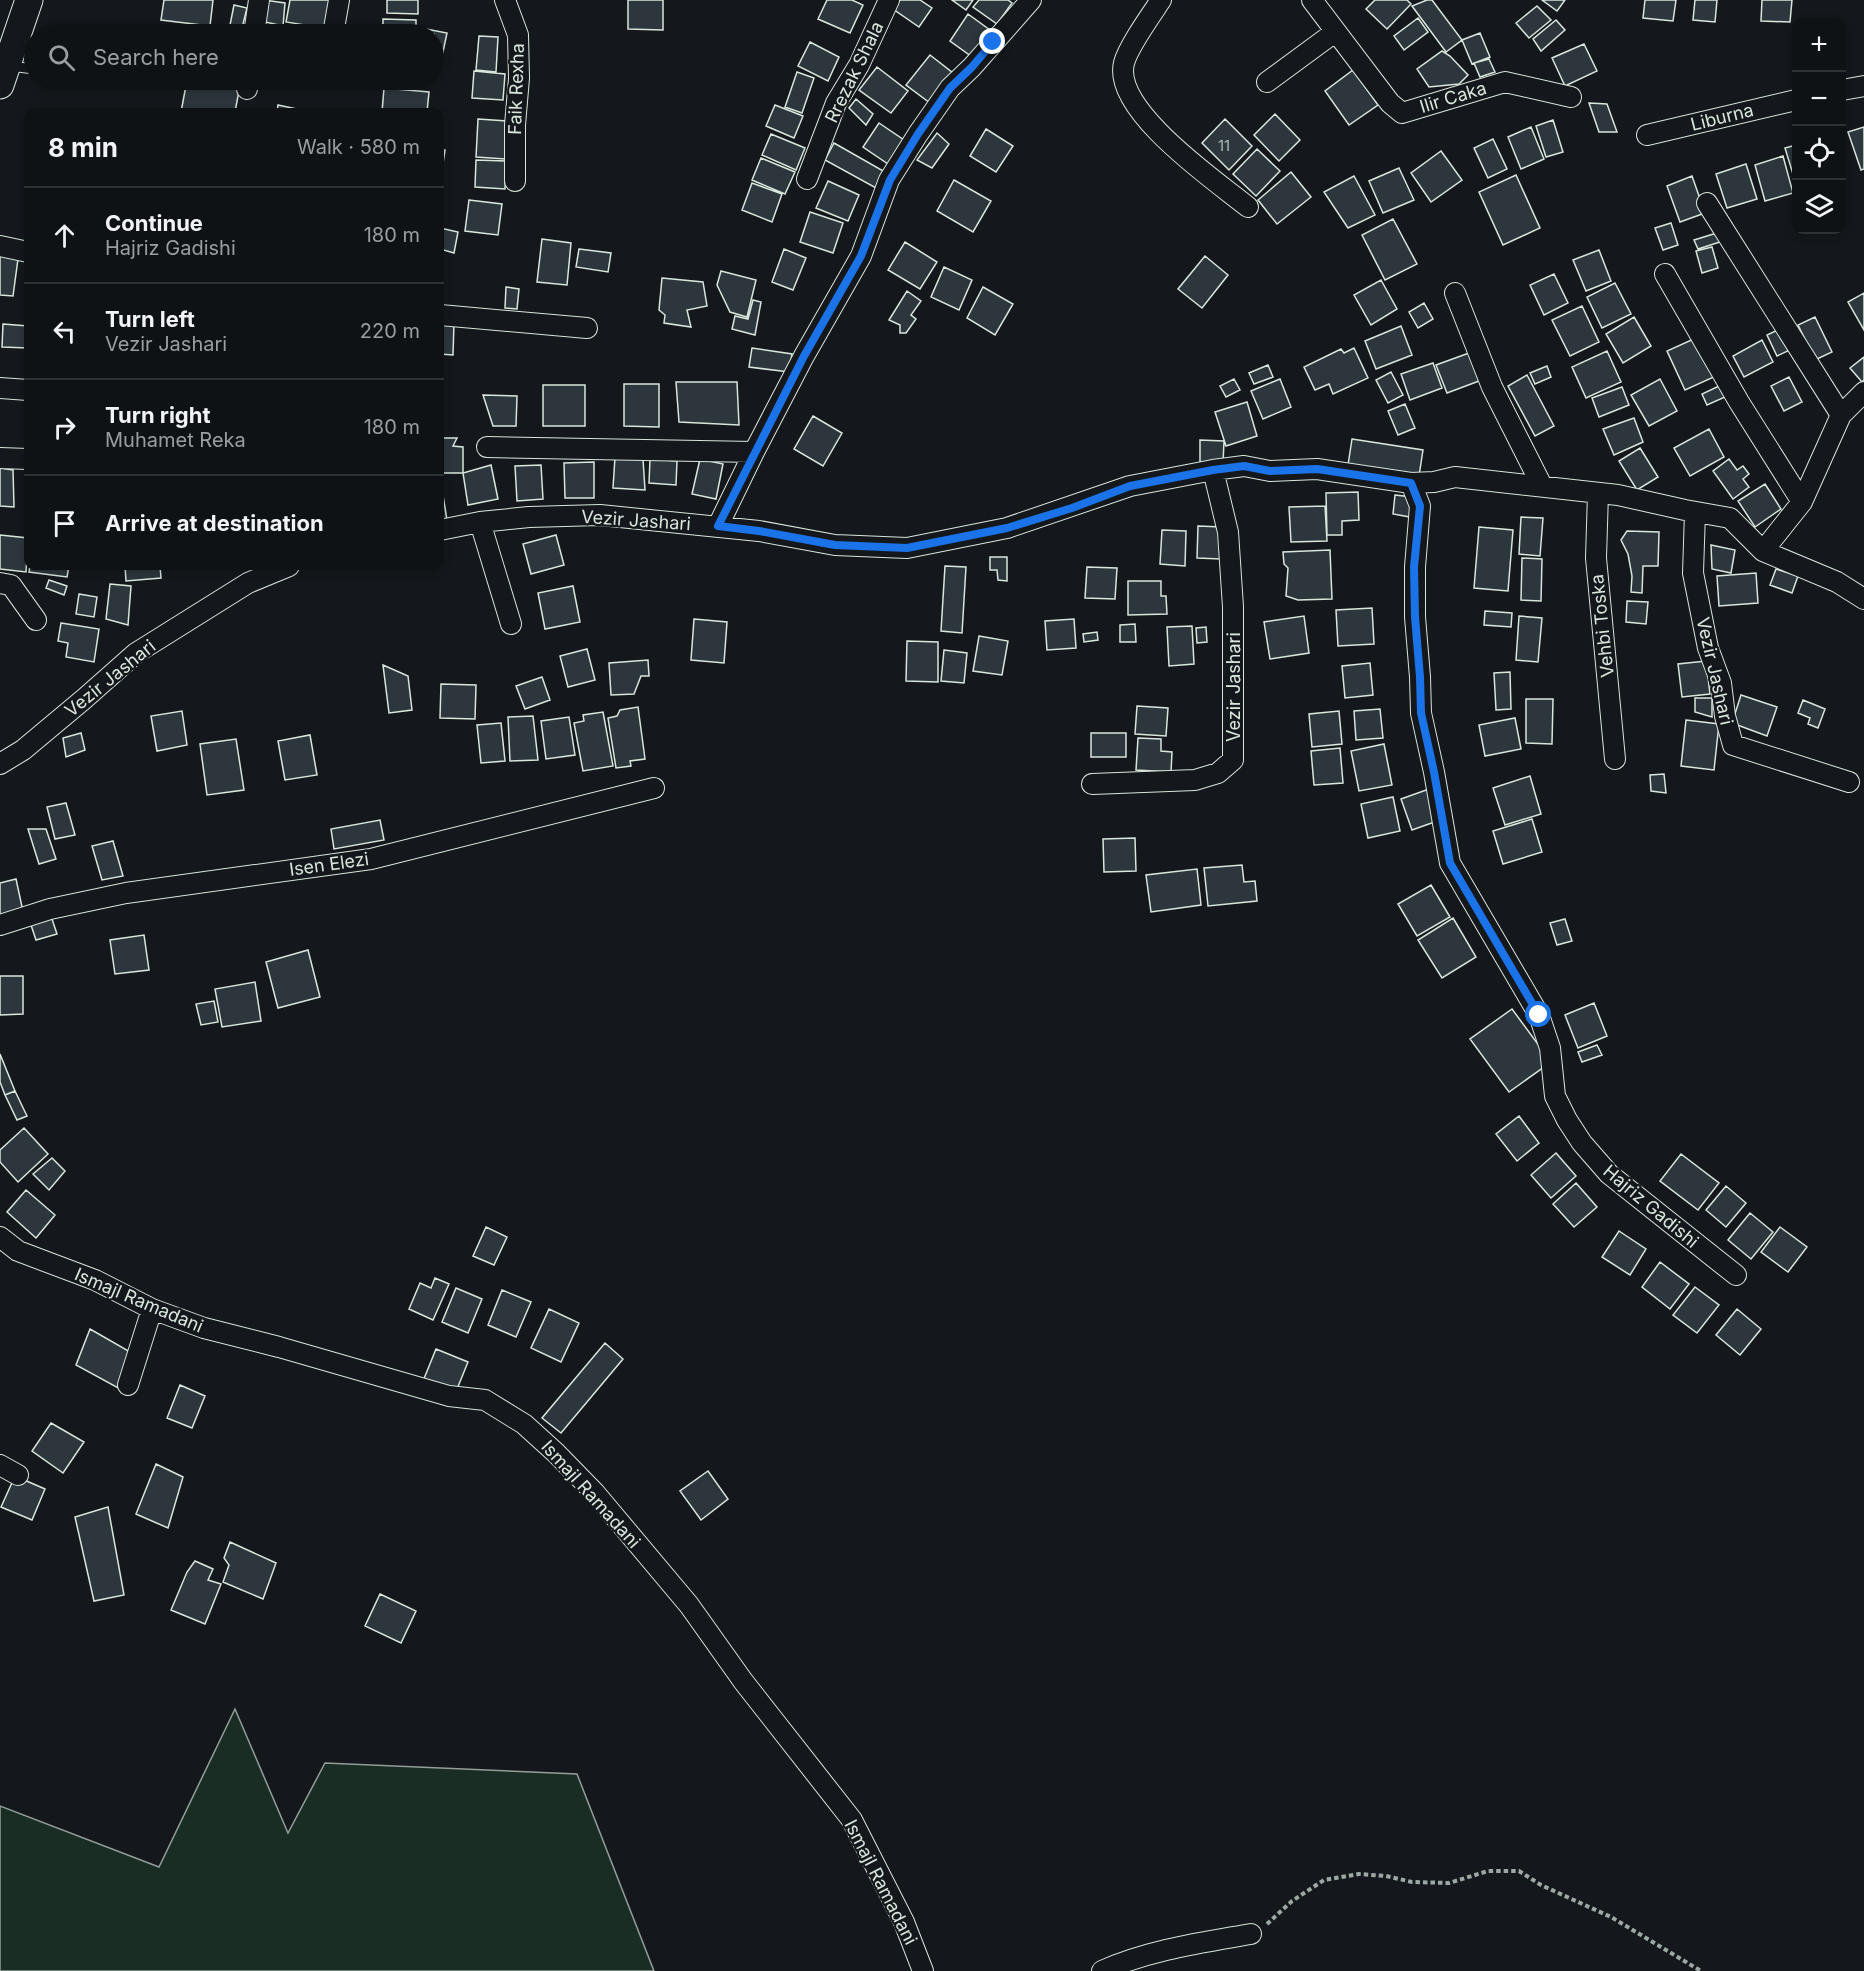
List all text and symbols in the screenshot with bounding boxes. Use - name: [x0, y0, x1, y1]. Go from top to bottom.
- street label: Rrezak Shala: [820, 18, 888, 126]
- map controls: [1792, 18, 1846, 234]
- button: +: [1792, 18, 1846, 72]
- search box: [24, 24, 444, 90]
- route end: [979, 28, 1005, 54]
- icon: search: [45, 41, 78, 74]
- street label: Faik Rexha: [504, 43, 528, 135]
- text: Search here: [93, 44, 219, 70]
- button: −: [1792, 72, 1846, 126]
- street label: Ilir Caka: [1417, 77, 1489, 117]
- street label: Liburna: [1688, 99, 1756, 135]
- button: locate: [1792, 126, 1846, 180]
- text: 8 min: [48, 132, 118, 163]
- text: Walk · 580 m: [297, 135, 420, 159]
- house number: 11: [1218, 136, 1230, 155]
- button: layers: [1792, 180, 1846, 234]
- text: Continue: [105, 210, 203, 236]
- icon: ahead: [48, 219, 81, 252]
- text: 180 m: [364, 223, 420, 247]
- text: Hajriz Gadishi: [105, 236, 236, 260]
- text: Turn left: [105, 306, 195, 332]
- icon: left: [48, 315, 81, 348]
- text: 220 m: [360, 319, 420, 343]
- text: Vezir Jashari: [105, 332, 227, 356]
- text: Turn right: [105, 402, 211, 428]
- icon: right: [48, 411, 81, 444]
- text: 180 m: [364, 415, 420, 439]
- text: Muhamet Reka: [105, 428, 246, 452]
- street label: Vezir Jashari: [580, 506, 692, 534]
- icon: arrive: [48, 507, 81, 540]
- text: Arrive at destination: [105, 510, 324, 536]
- street label: Vehbi Toska: [1586, 573, 1618, 679]
- street label: Vezir Jashari: [1692, 615, 1738, 727]
- street label: Vezir Jashari: [1223, 632, 1244, 742]
- street label: Vezir Jashari: [61, 635, 159, 721]
- street label: Isen Elezi: [288, 848, 370, 880]
- route start: [1525, 1001, 1551, 1027]
- street label: Hajriz Gadishi: [1599, 1160, 1703, 1252]
- street label: Ismajl Ramadani: [72, 1263, 206, 1337]
- street label: Ismajl Ramadani: [537, 1436, 645, 1552]
- street label: Ismajl Ramadani: [840, 1816, 922, 1948]

